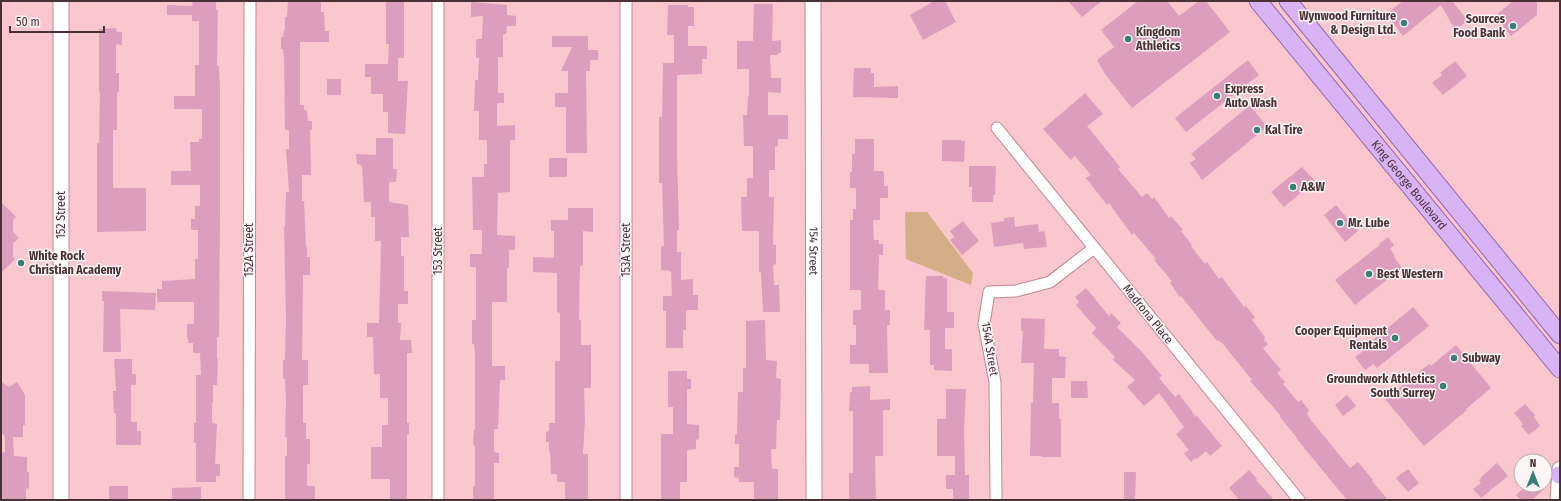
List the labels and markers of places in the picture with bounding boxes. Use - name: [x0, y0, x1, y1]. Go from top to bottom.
- place label: Wynwood Furniture & Design Ltd.: [1299, 9, 1396, 37]
- place label: Sources Food Bank: [1453, 12, 1506, 40]
- marker: Wynwood Furniture & Design Ltd.: [1399, 18, 1409, 28]
- marker: Sources Food Bank: [1508, 21, 1518, 31]
- place label: Kingdom Athletics: [1135, 25, 1181, 53]
- marker: Kingdom Athletics: [1123, 34, 1133, 44]
- place label: Express Auto Wash: [1224, 82, 1277, 110]
- marker: Express Auto Wash: [1212, 91, 1222, 101]
- place label: Kal Tire: [1265, 123, 1303, 137]
- marker: Kal Tire: [1252, 125, 1262, 135]
- place label: A&W: [1300, 180, 1326, 194]
- marker: A&W: [1288, 182, 1298, 192]
- place label: Mr. Lube: [1348, 216, 1390, 230]
- marker: Mr. Lube: [1335, 218, 1345, 228]
- place label: White Rock Christian Academy: [29, 249, 122, 277]
- marker: White Rock Christian Academy: [16, 258, 26, 268]
- place label: Best Western: [1377, 267, 1443, 281]
- marker: Best Western: [1364, 269, 1374, 279]
- place label: Cooper Equipment Rentals: [1295, 324, 1388, 352]
- marker: Cooper Equipment Rentals: [1390, 333, 1400, 343]
- place label: Subway: [1462, 351, 1501, 365]
- marker: Subway: [1449, 353, 1459, 363]
- place label: Groundwork Athletics South Surrey: [1327, 372, 1436, 400]
- marker: Groundwork Athletics South Surrey: [1438, 381, 1448, 391]

